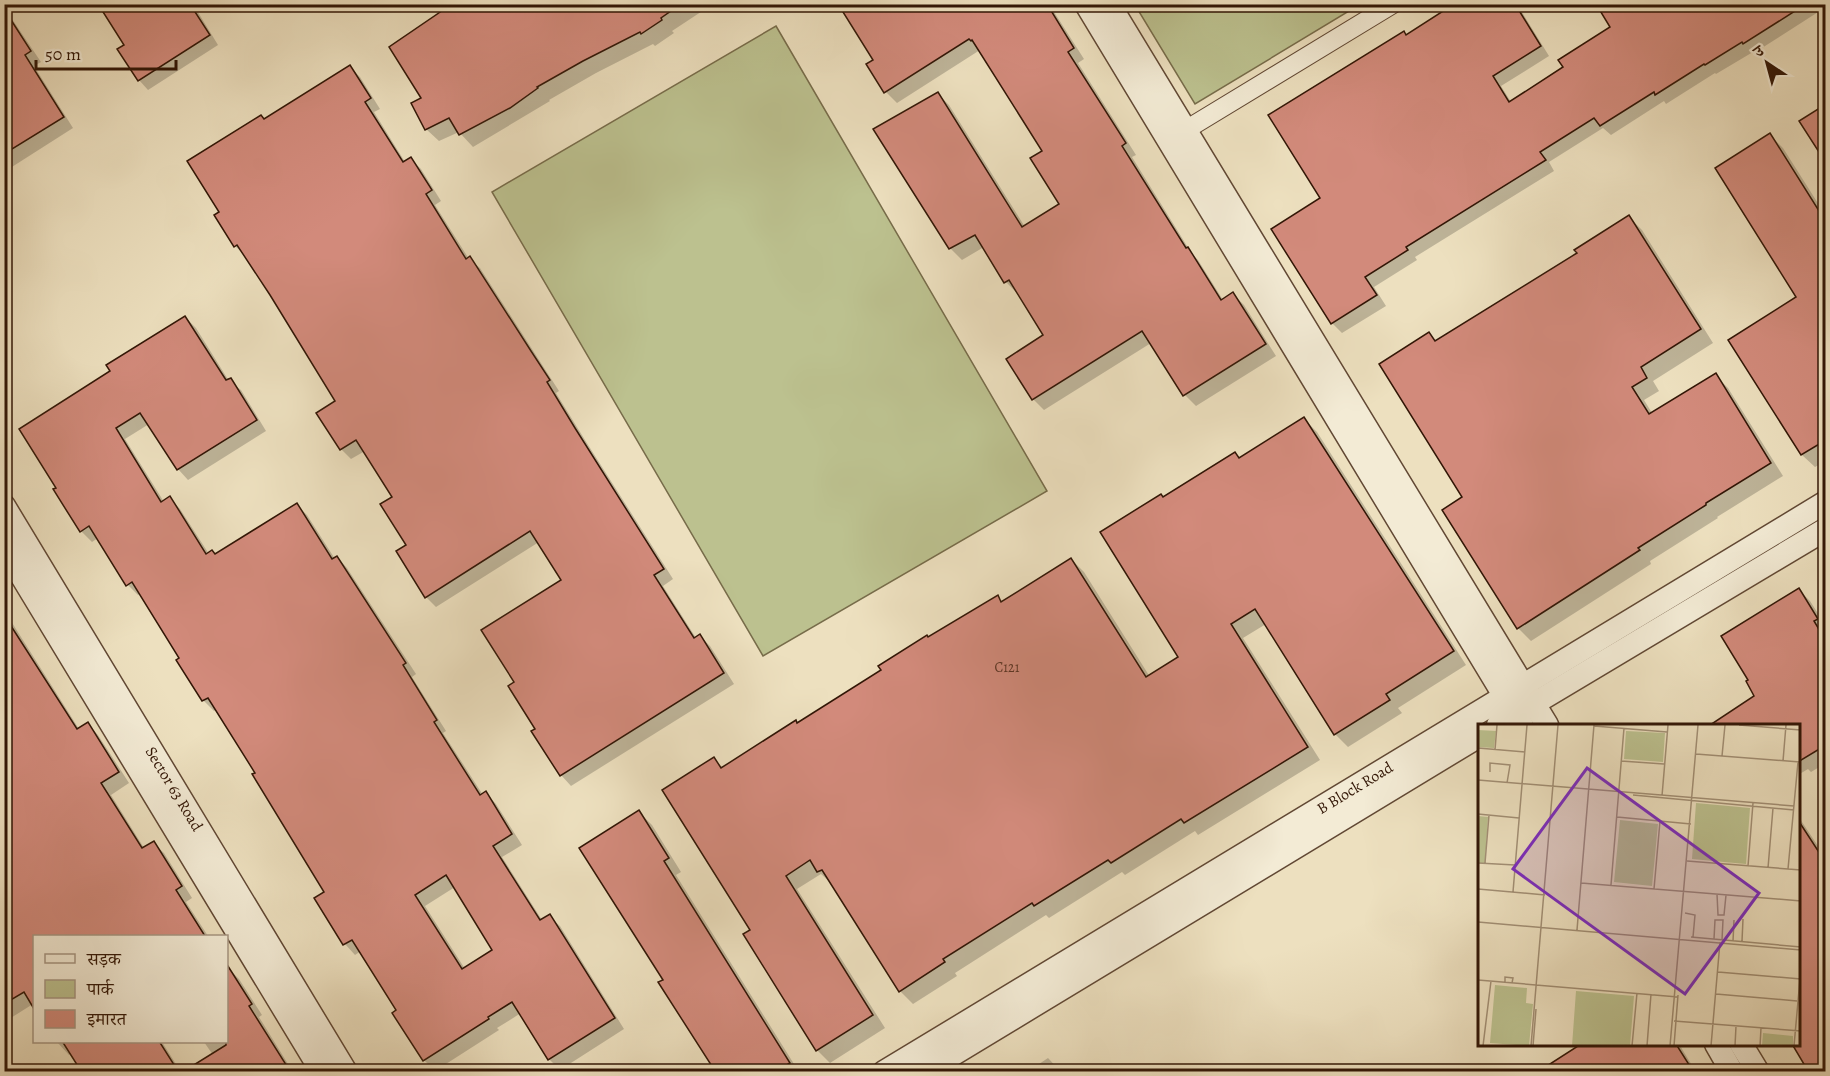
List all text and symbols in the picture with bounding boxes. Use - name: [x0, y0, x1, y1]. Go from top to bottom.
- scale bar: [36, 33, 176, 71]
- north arrow: [1737, 33, 1797, 93]
- text: उ: [1748, 39, 1770, 64]
- text: 50 m: [45, 42, 81, 66]
- house number: C121: [995, 658, 1020, 677]
- inset map: [1478, 724, 1800, 1046]
- street label: Sector 63 Road: [140, 743, 208, 836]
- street label: B Block Road: [1313, 756, 1398, 820]
- legend: [33, 935, 228, 1043]
- text: सड़क: [86, 947, 122, 971]
- text: पार्क: [86, 977, 115, 1001]
- text: इमारत: [86, 1007, 127, 1031]

